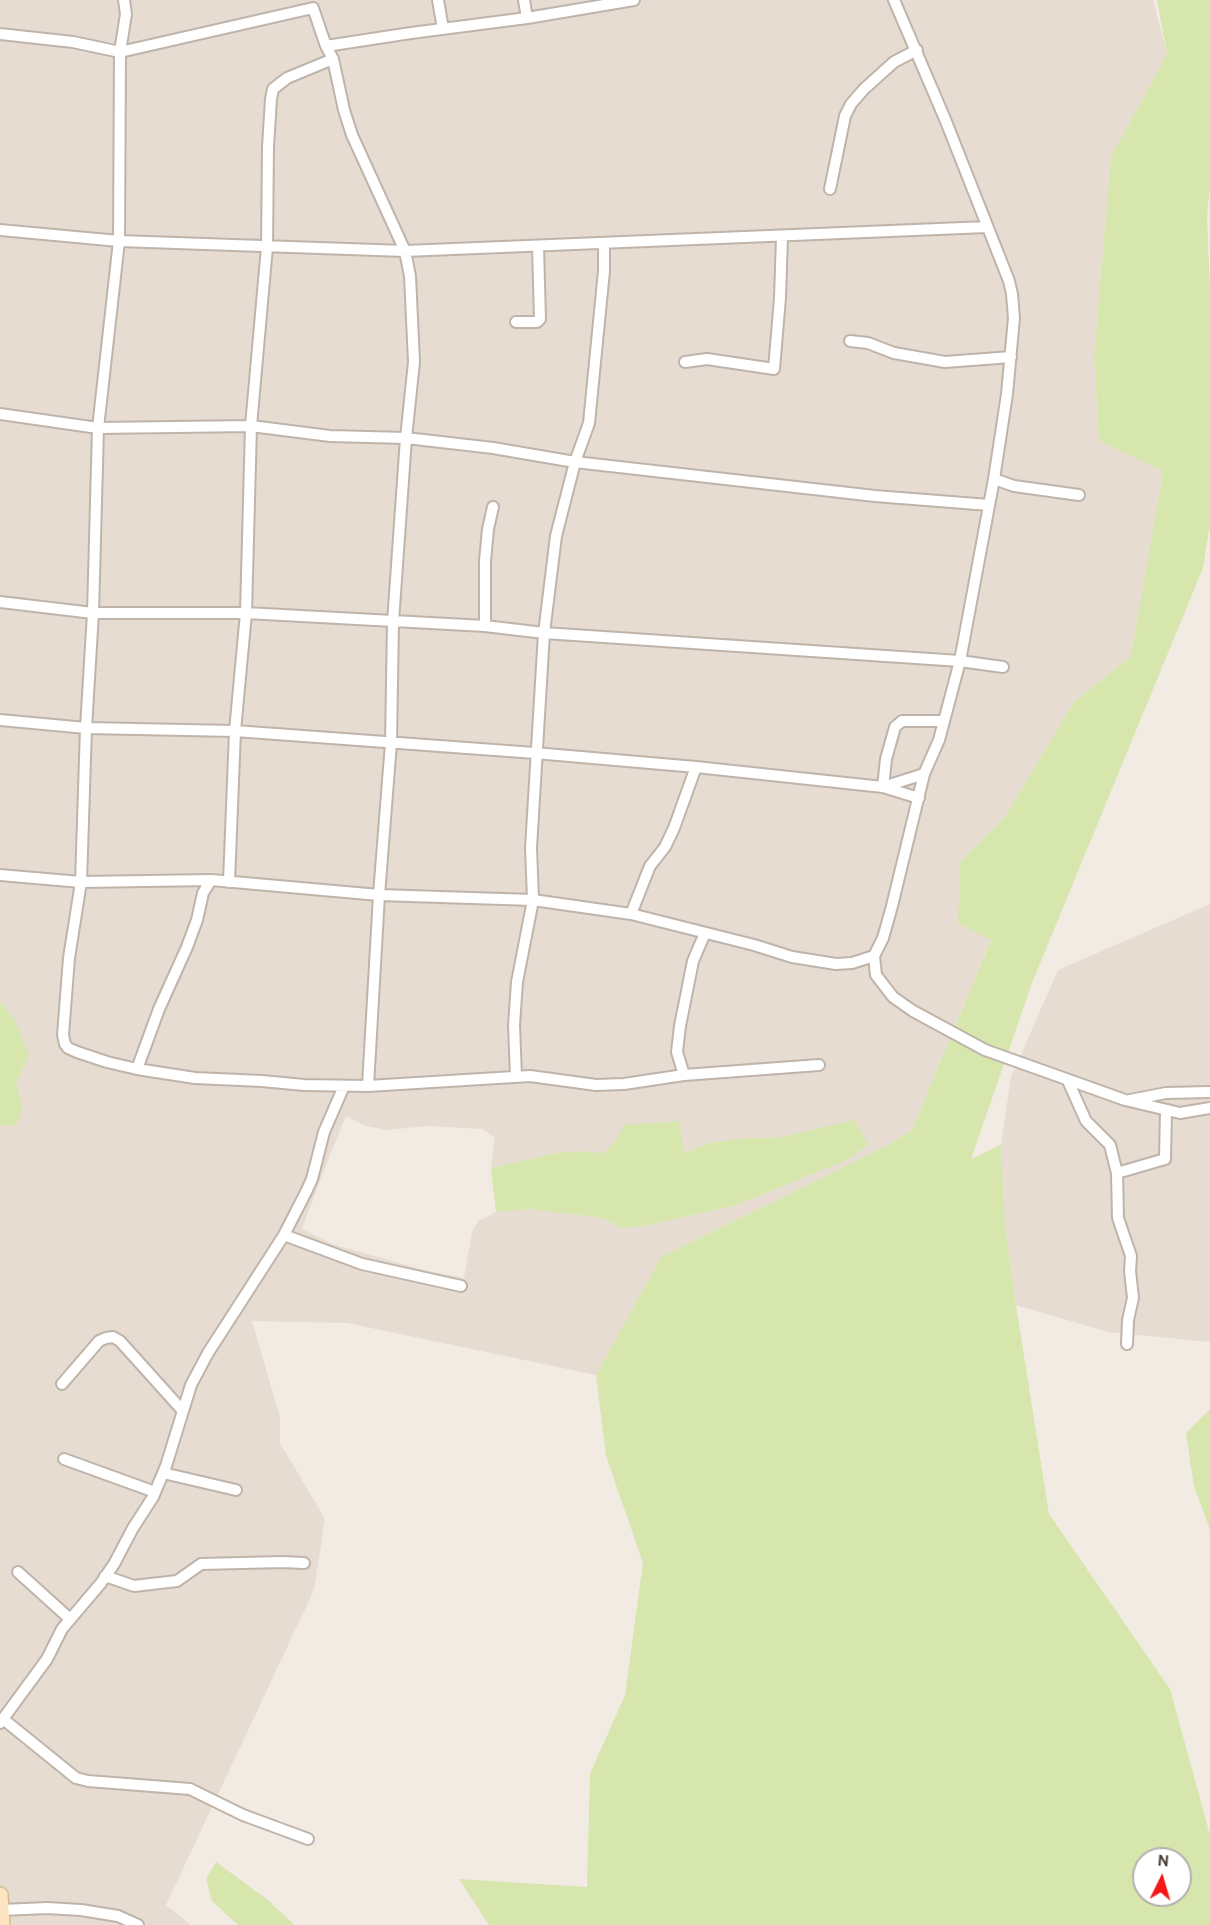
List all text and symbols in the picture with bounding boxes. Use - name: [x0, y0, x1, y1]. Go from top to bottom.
- north arrow: [1132, 1847, 1192, 1907]
- text: N: [1157, 1851, 1170, 1871]

